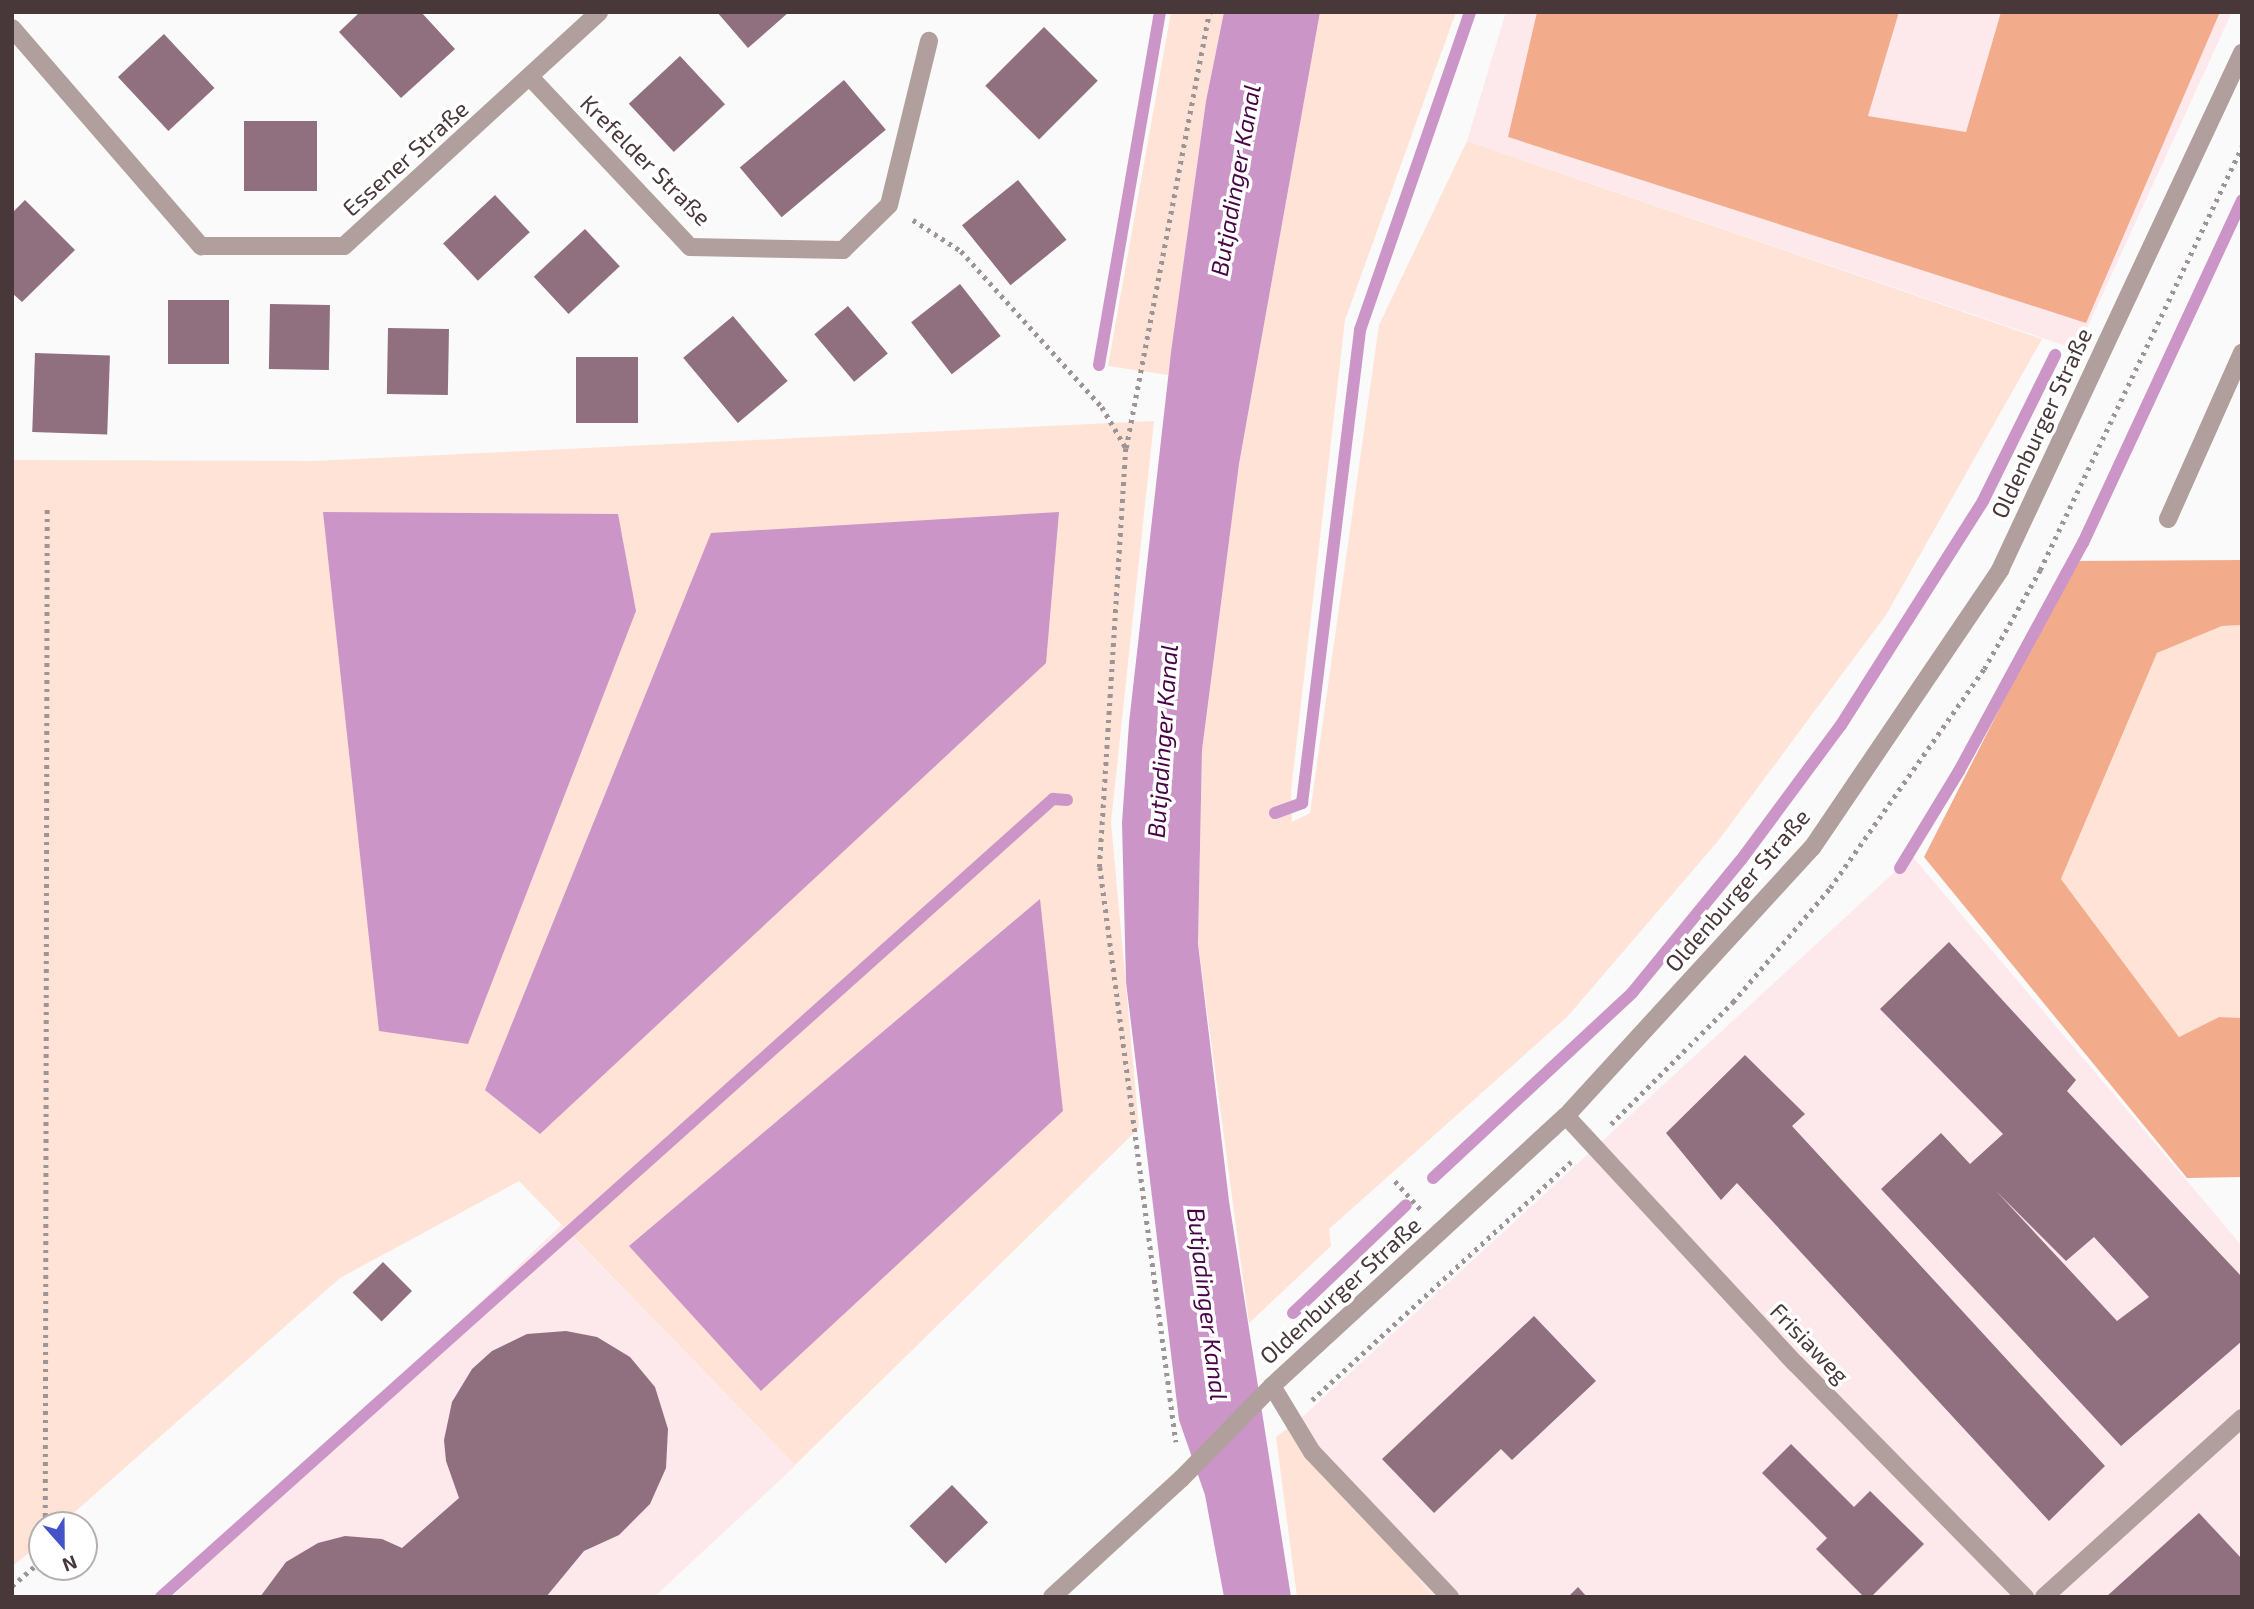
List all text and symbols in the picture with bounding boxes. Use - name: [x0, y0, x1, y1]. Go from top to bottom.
- water label: Butjadinger Kanal: [1204, 82, 1266, 278]
- street label: Krefelder Straße: [575, 89, 717, 231]
- street label: Essener Straße: [336, 94, 474, 222]
- street label: Oldenburger Straße: [1985, 323, 2097, 523]
- water label: Butjadinger Kanal: [1141, 643, 1183, 839]
- street label: Oldenburger Straße: [1659, 803, 1815, 977]
- water label: Butjadinger Kanal: [1182, 1206, 1234, 1402]
- street label: Oldenburger Straße: [1254, 1210, 1426, 1370]
- street label: Frisiaweg: [1765, 1297, 1855, 1389]
- north arrow: [28, 1511, 98, 1581]
- text: N: [59, 1551, 81, 1577]

